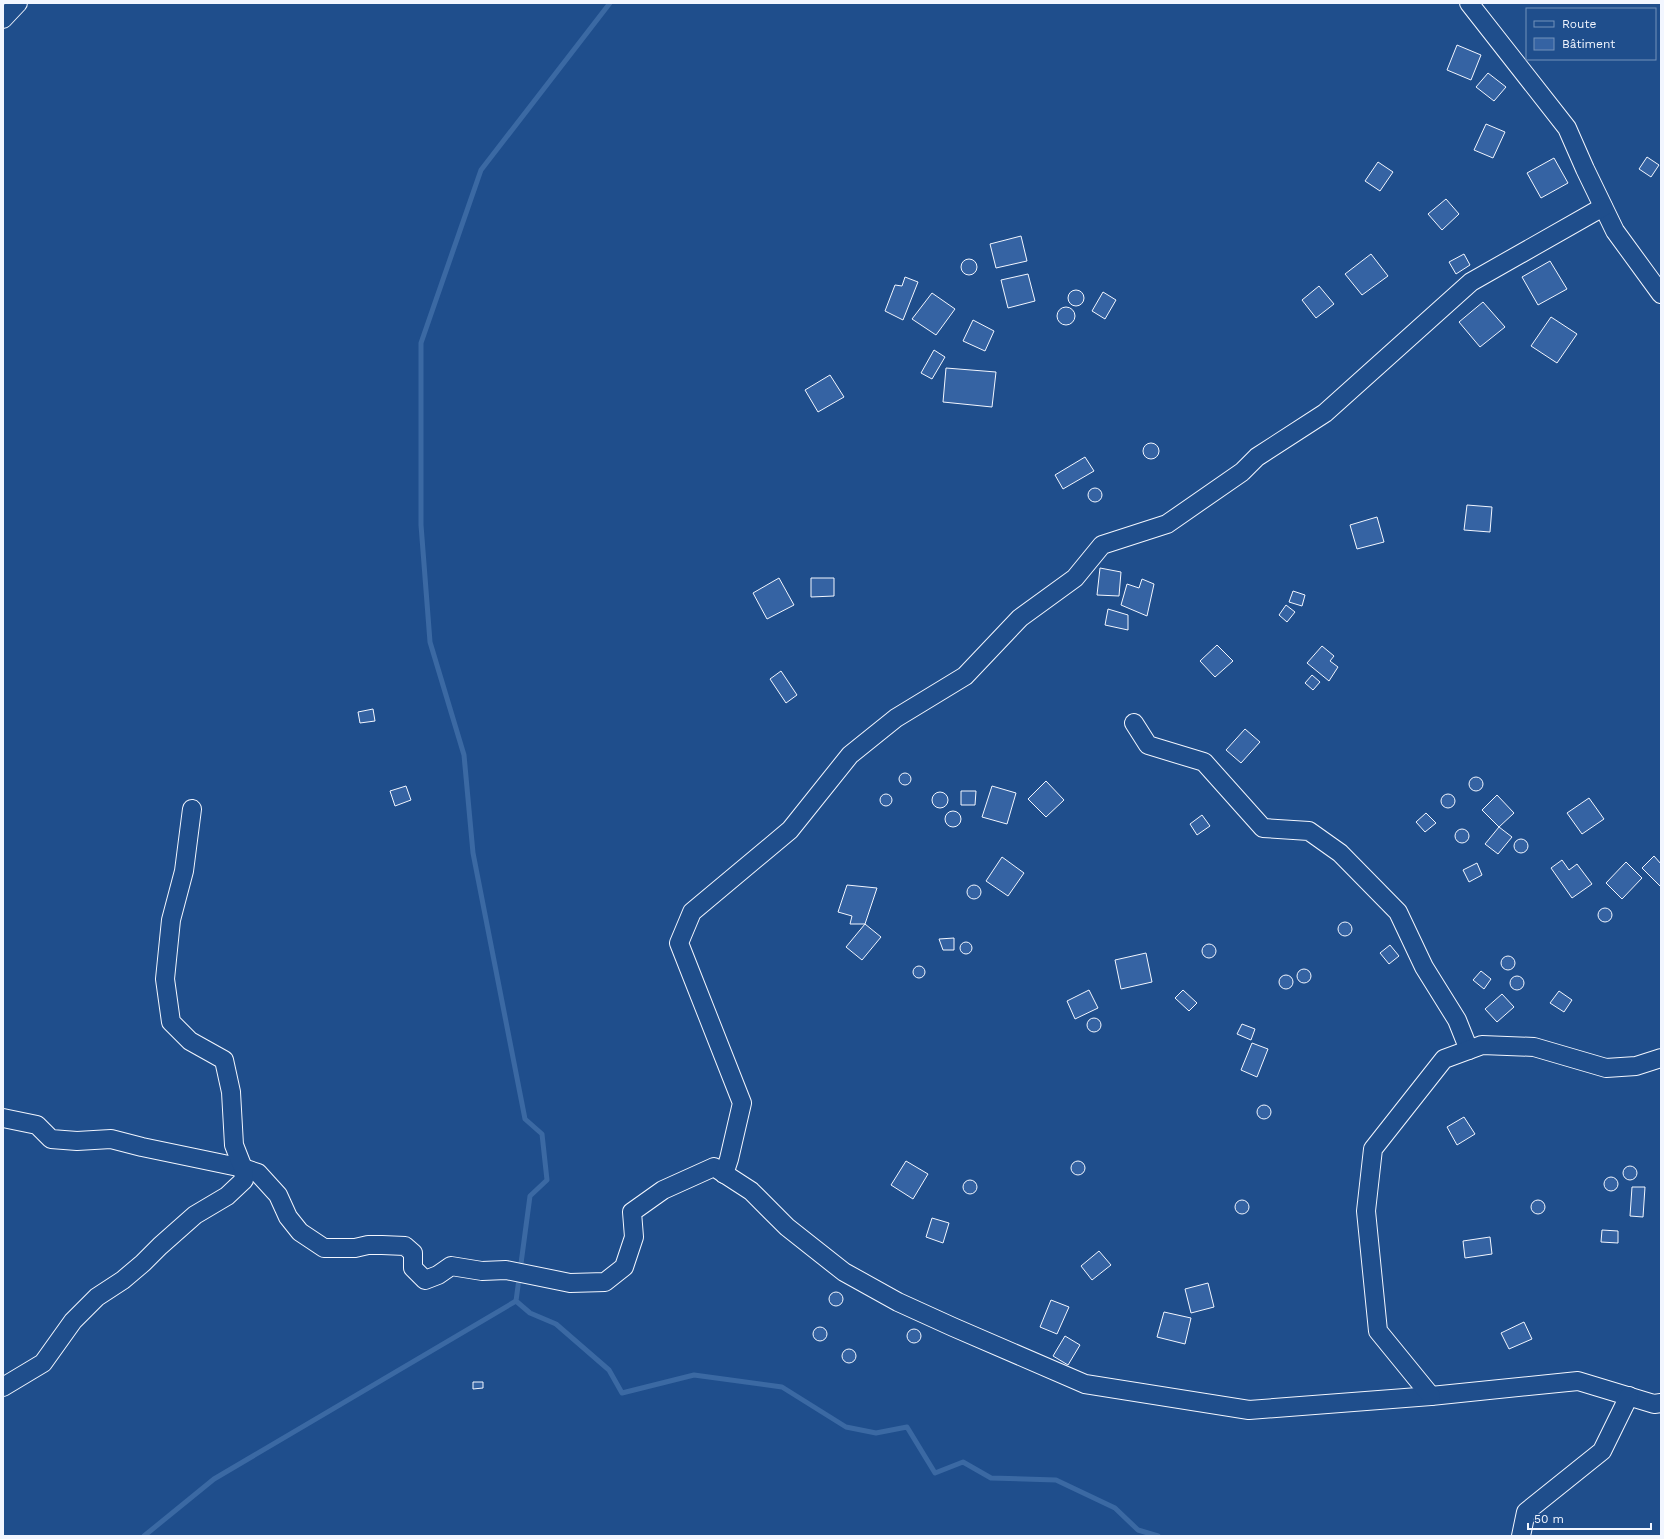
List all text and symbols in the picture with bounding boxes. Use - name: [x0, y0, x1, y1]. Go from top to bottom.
- legend: [1526, 8, 1656, 60]
- text: Route: [1562, 17, 1596, 31]
- text: Bâtiment: [1562, 37, 1615, 51]
- scale bar: [1528, 1505, 1651, 1531]
- text: 50 m: [1534, 1512, 1564, 1526]

